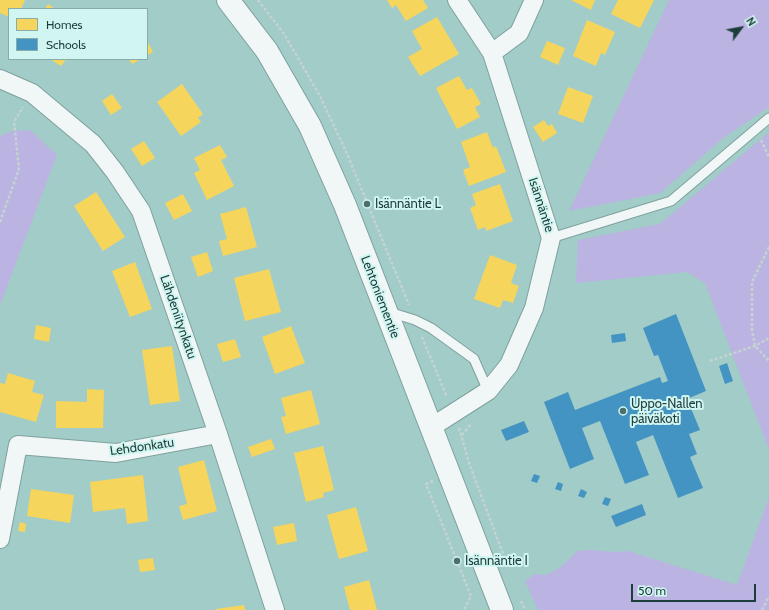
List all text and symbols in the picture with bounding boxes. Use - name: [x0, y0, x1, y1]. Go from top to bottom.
- legend: [8, 8, 148, 60]
- north arrow: [721, 8, 761, 48]
- text: N: [743, 15, 759, 29]
- text: Homes: [46, 17, 83, 32]
- text: Schools: [46, 37, 86, 52]
- street label: Isännäntie: [525, 176, 557, 234]
- place label: Isännäntie L: [375, 196, 441, 212]
- marker: Isännäntie L: [362, 199, 372, 209]
- street label: Lehtoniementie: [357, 254, 403, 340]
- street label: Lähdeniitynkatu: [156, 273, 200, 361]
- place label: Uppo-Nallen päiväkoti: [631, 396, 703, 427]
- marker: Uppo-Nallen päiväkoti: [618, 406, 628, 416]
- street label: Lehdonkatu: [109, 435, 175, 459]
- place label: Isännäntie I: [465, 553, 528, 569]
- marker: Isännäntie I: [452, 556, 462, 566]
- scale bar: [633, 576, 758, 602]
- text: 50 m: [638, 583, 666, 598]

